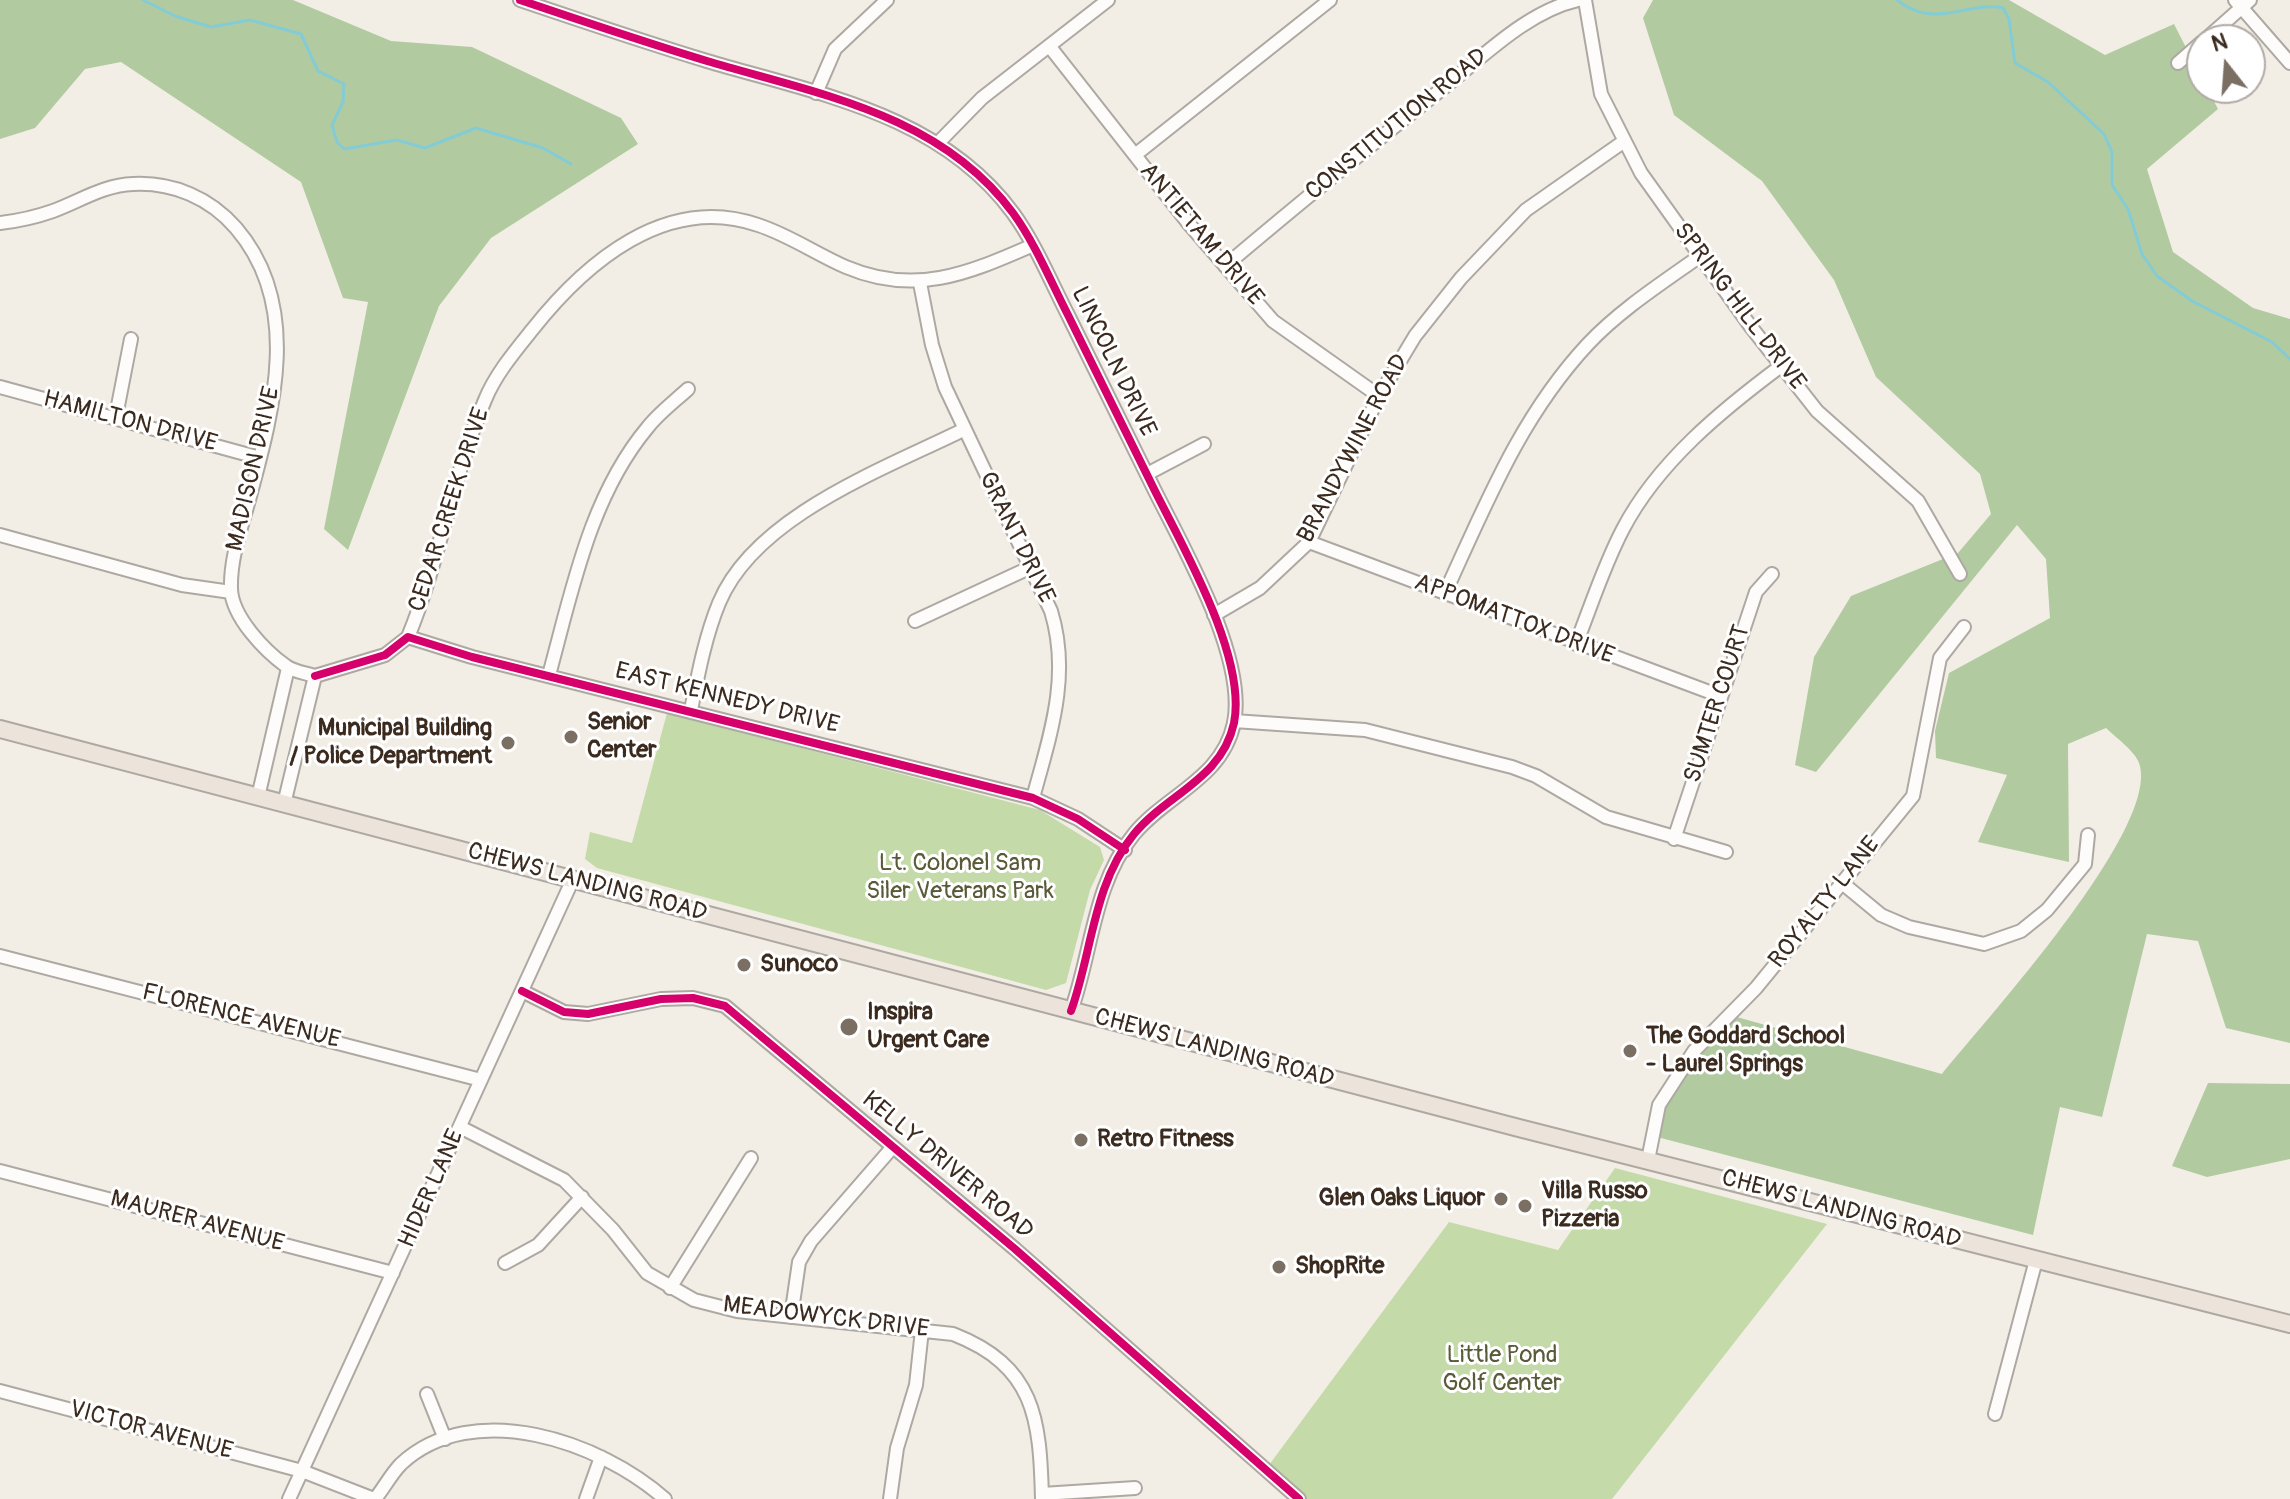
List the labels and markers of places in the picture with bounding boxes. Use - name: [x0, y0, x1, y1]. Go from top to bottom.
- place label: Senior Center: [587, 709, 657, 765]
- place label: Municipal Building / Police Department: [290, 715, 492, 771]
- marker: Senior Center: [562, 728, 580, 746]
- marker: Municipal Building / Police Department: [499, 734, 517, 752]
- place label: Sunoco: [760, 951, 838, 979]
- marker: Sunoco: [735, 956, 753, 974]
- place label: Inspira Urgent Care: [867, 999, 989, 1055]
- marker: Inspira Urgent Care: [838, 1016, 860, 1038]
- place label: The Goddard School - Laurel Springs: [1646, 1023, 1845, 1079]
- marker: The Goddard School - Laurel Springs: [1621, 1042, 1639, 1060]
- place label: Retro Fitness: [1097, 1126, 1234, 1154]
- marker: Retro Fitness: [1072, 1131, 1090, 1149]
- place label: Villa Russo Pizzeria: [1541, 1178, 1648, 1234]
- place label: Glen Oaks Liquor: [1319, 1185, 1485, 1213]
- marker: Glen Oaks Liquor: [1492, 1190, 1510, 1208]
- marker: Villa Russo Pizzeria: [1516, 1197, 1534, 1215]
- place label: ShopRite: [1295, 1253, 1384, 1281]
- marker: ShopRite: [1270, 1258, 1288, 1276]

